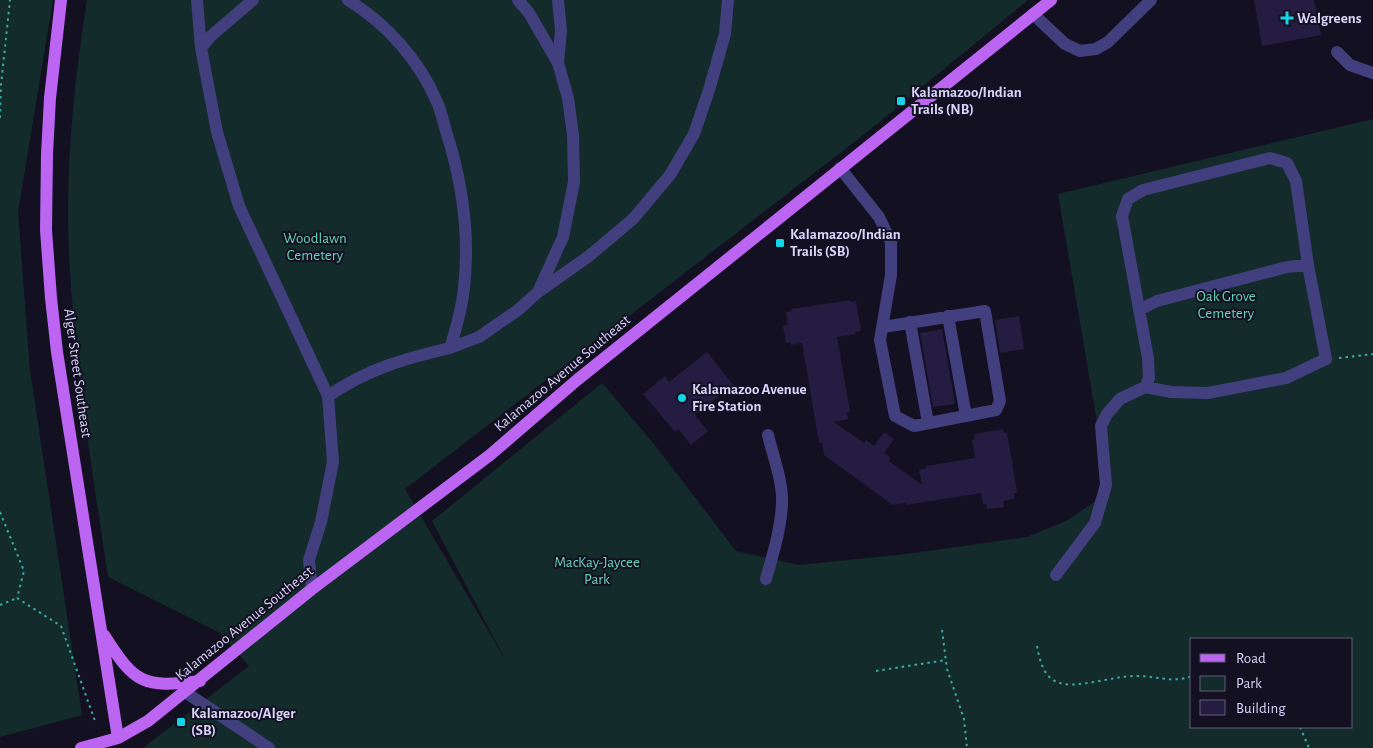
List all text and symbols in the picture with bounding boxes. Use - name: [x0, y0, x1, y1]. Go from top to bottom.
- place label: Walgreens: [1297, 11, 1362, 26]
- marker: Walgreens: [1281, 12, 1293, 24]
- place label: Kalamazoo/Indian Trails (NB): [911, 85, 1022, 117]
- marker: Kalamazoo/Indian Trails (NB): [895, 95, 907, 107]
- place label: Kalamazoo/Indian Trails (SB): [790, 227, 901, 259]
- park label: Woodlawn Cemetery: [283, 231, 347, 263]
- marker: Kalamazoo/Indian Trails (SB): [774, 237, 786, 249]
- park label: Oak Grove Cemetery: [1196, 289, 1256, 321]
- street label: Alger Street Southeast: [61, 308, 94, 439]
- street label: Kalamazoo Avenue Southeast: [491, 312, 633, 435]
- place label: Kalamazoo Avenue Fire Station: [692, 382, 807, 414]
- marker: Kalamazoo Avenue Fire Station: [676, 392, 688, 404]
- park label: MacKay-Jaycee Park: [554, 555, 640, 587]
- street label: Kalamazoo Avenue Southeast: [173, 563, 316, 683]
- legend: [1190, 638, 1353, 728]
- text: Road: [1236, 651, 1266, 666]
- text: Park: [1236, 676, 1262, 691]
- text: Building: [1236, 701, 1286, 716]
- place label: Kalamazoo/Alger (SB): [191, 706, 296, 738]
- marker: Kalamazoo/Alger (SB): [175, 716, 187, 728]

